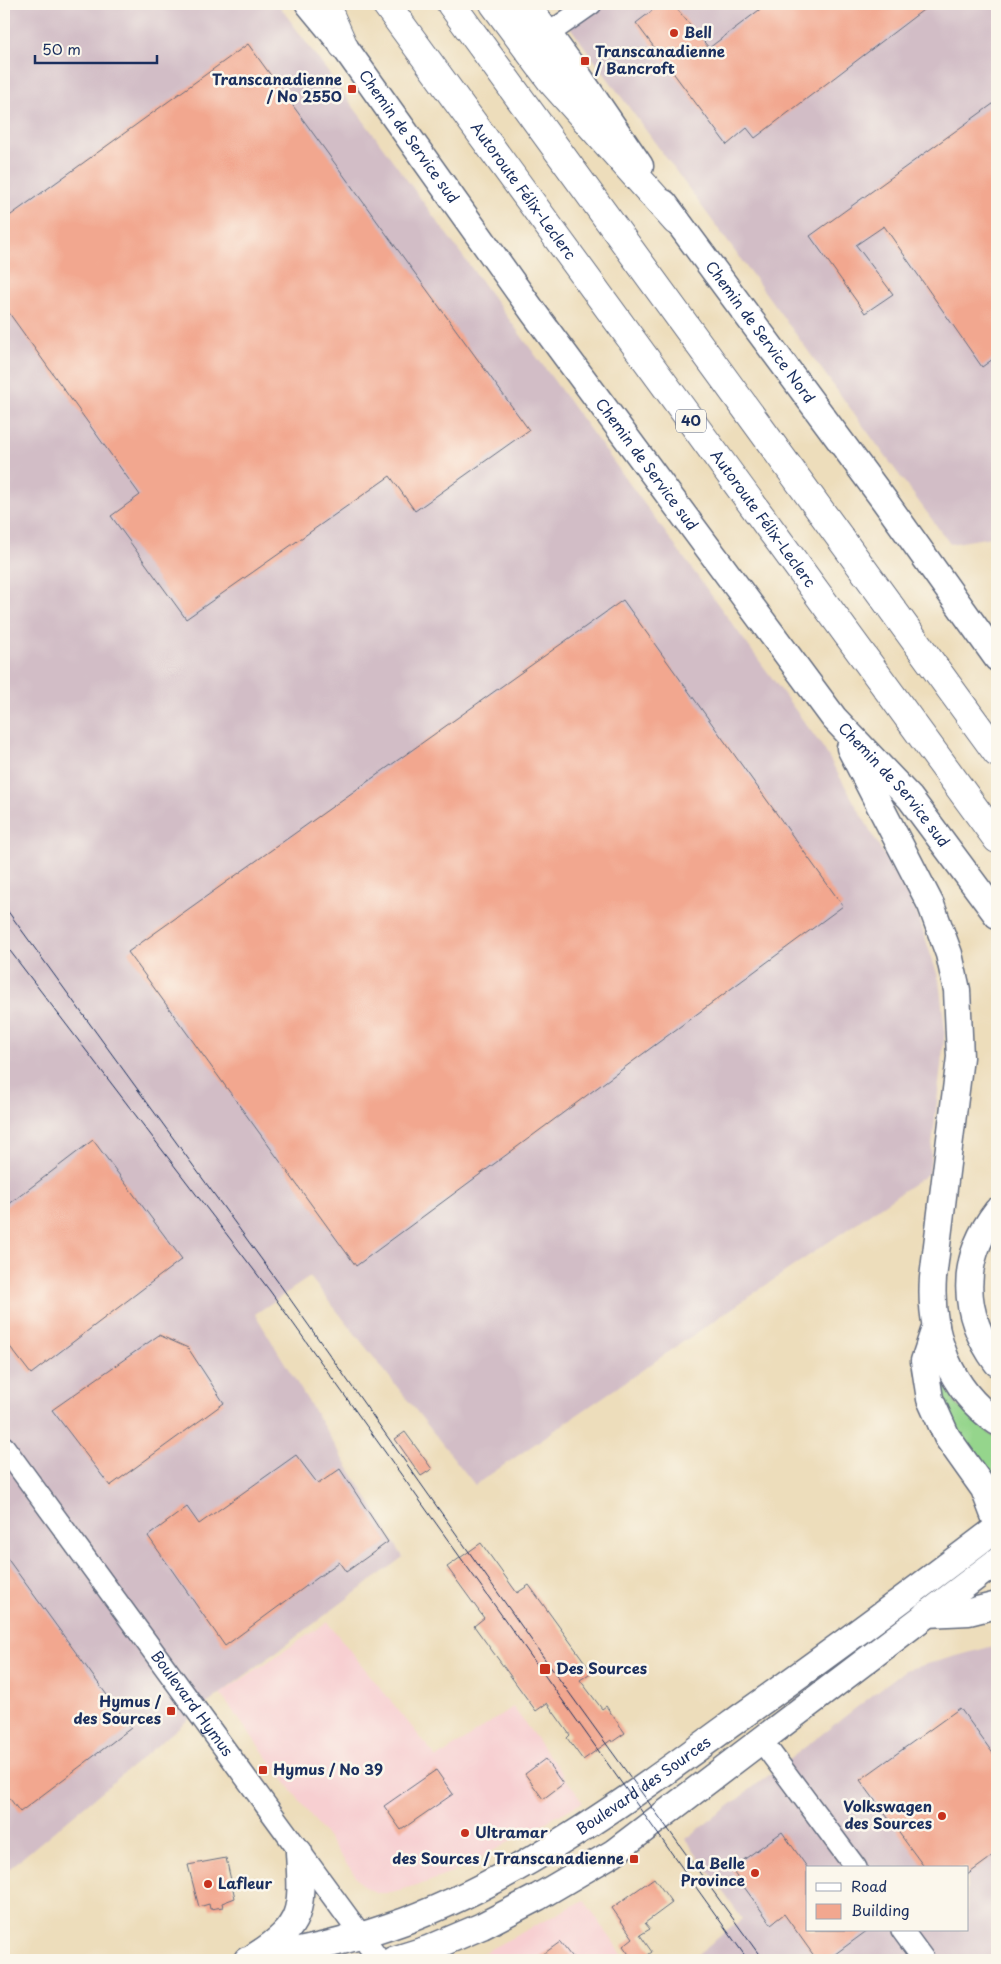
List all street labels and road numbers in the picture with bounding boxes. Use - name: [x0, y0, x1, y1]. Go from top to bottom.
- street label: Chemin de Service sud: [354, 64, 465, 207]
- street label: Autoroute Félix-Leclerc: [466, 117, 583, 264]
- street label: Chemin de Service Nord: [701, 256, 821, 407]
- street label: Chemin de Service sud: [591, 393, 704, 535]
- road number: 40: [676, 410, 706, 432]
- street label: Autoroute Félix-Leclerc: [706, 444, 822, 592]
- street label: Chemin de Service sud: [834, 716, 956, 851]
- street label: Boulevard Hymus: [146, 1645, 239, 1761]
- street label: Boulevard des Sources: [571, 1730, 715, 1840]

